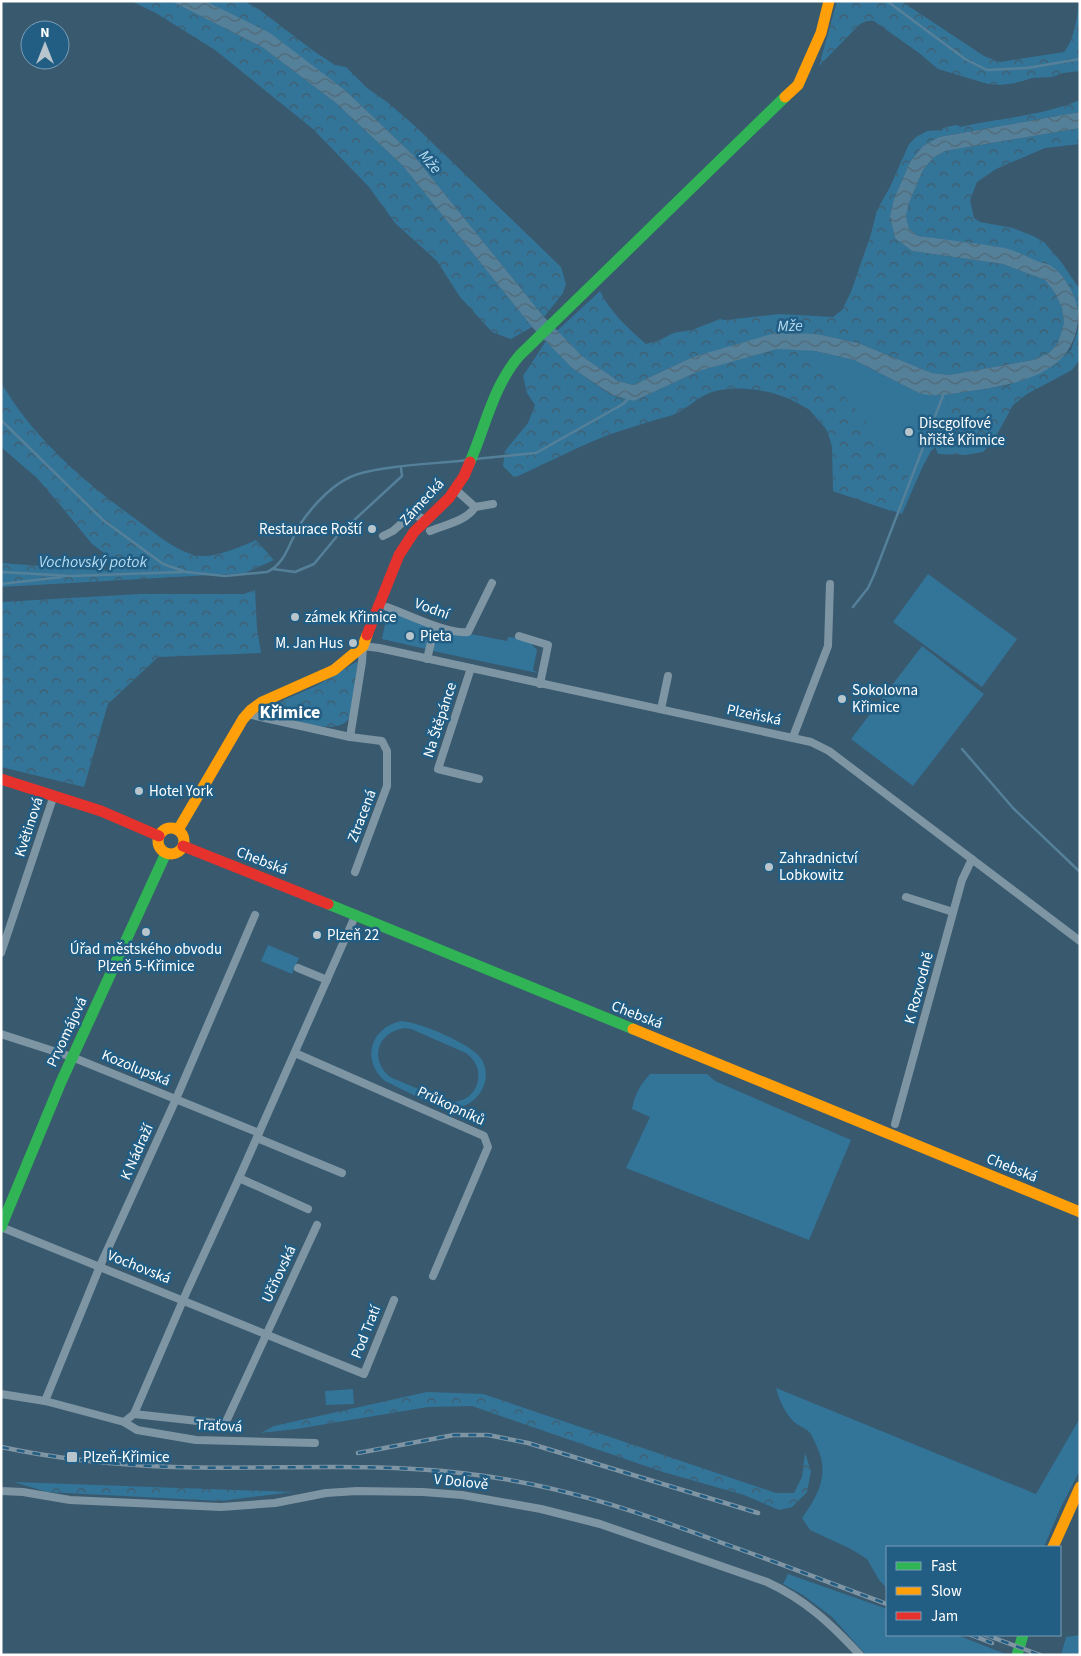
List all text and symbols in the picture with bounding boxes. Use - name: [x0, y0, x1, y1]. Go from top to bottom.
- north arrow: [20, 20, 70, 70]
- text: N: [40, 23, 50, 43]
- water label: Mže: [413, 145, 447, 179]
- water label: Mže: [777, 315, 803, 337]
- place label: Discgolfové hřiště Křimice: [919, 413, 1005, 451]
- marker: Discgolfové hřiště Křimice: [903, 426, 915, 438]
- street label: Zámecká: [395, 474, 449, 530]
- place label: Restaurace Roští: [259, 519, 363, 540]
- marker: Restaurace Roští: [366, 523, 378, 535]
- water label: Vochovský potok: [39, 551, 148, 573]
- street label: Vodní: [412, 593, 454, 625]
- place label: zámek Křimice: [305, 607, 397, 628]
- marker: zámek Křimice: [289, 611, 301, 623]
- place label: Pieta: [420, 626, 452, 647]
- marker: Pieta: [404, 630, 416, 642]
- place label: M. Jan Hus: [275, 633, 343, 654]
- marker: M. Jan Hus: [347, 637, 359, 649]
- street label: Na Štěpánce: [418, 680, 462, 760]
- place label: Sokolovna Křimice: [852, 680, 918, 718]
- marker: Sokolovna Křimice: [836, 693, 848, 705]
- street label: Plzeňská: [725, 699, 783, 731]
- district label: Křimice: [260, 700, 320, 725]
- place label: Hotel York: [149, 781, 214, 802]
- marker: Hotel York: [133, 785, 145, 797]
- street label: Ztracená: [342, 787, 382, 845]
- street label: Květinová: [9, 794, 49, 860]
- street label: Chebská: [233, 842, 291, 880]
- place label: Zahradnictví Lobkowitz: [779, 848, 859, 886]
- marker: Zahradnictví Lobkowitz: [763, 861, 775, 873]
- place label: Plzeň 22: [327, 925, 379, 946]
- marker: Úřad městského obvodu Plzeň 5-Křimice: [140, 926, 152, 938]
- marker: Plzeň 22: [311, 929, 323, 941]
- place label: Úřad městského obvodu Plzeň 5-Křimice: [70, 939, 222, 977]
- street label: K Rozvodně: [899, 950, 939, 1026]
- street label: Prvomájová: [42, 993, 92, 1071]
- street label: Chebská: [608, 996, 666, 1034]
- street label: Kozolupská: [99, 1045, 173, 1091]
- street label: Průkopníků: [414, 1081, 488, 1131]
- street label: K Nádraží: [115, 1119, 159, 1184]
- street label: Chebská: [983, 1148, 1041, 1188]
- street label: Učňovská: [257, 1242, 301, 1306]
- street label: Vochovská: [104, 1245, 174, 1289]
- street label: Pod Tratí: [346, 1301, 387, 1362]
- street label: Traťová: [195, 1414, 243, 1438]
- place label: Plzeň-Křimice: [83, 1447, 170, 1468]
- marker: Plzeň-Křimice: [65, 1450, 79, 1464]
- street label: V Dolově: [433, 1469, 489, 1495]
- legend: [886, 1546, 1061, 1636]
- text: Fast: [931, 1556, 957, 1577]
- text: Slow: [931, 1581, 962, 1602]
- text: Jam: [931, 1606, 958, 1627]

